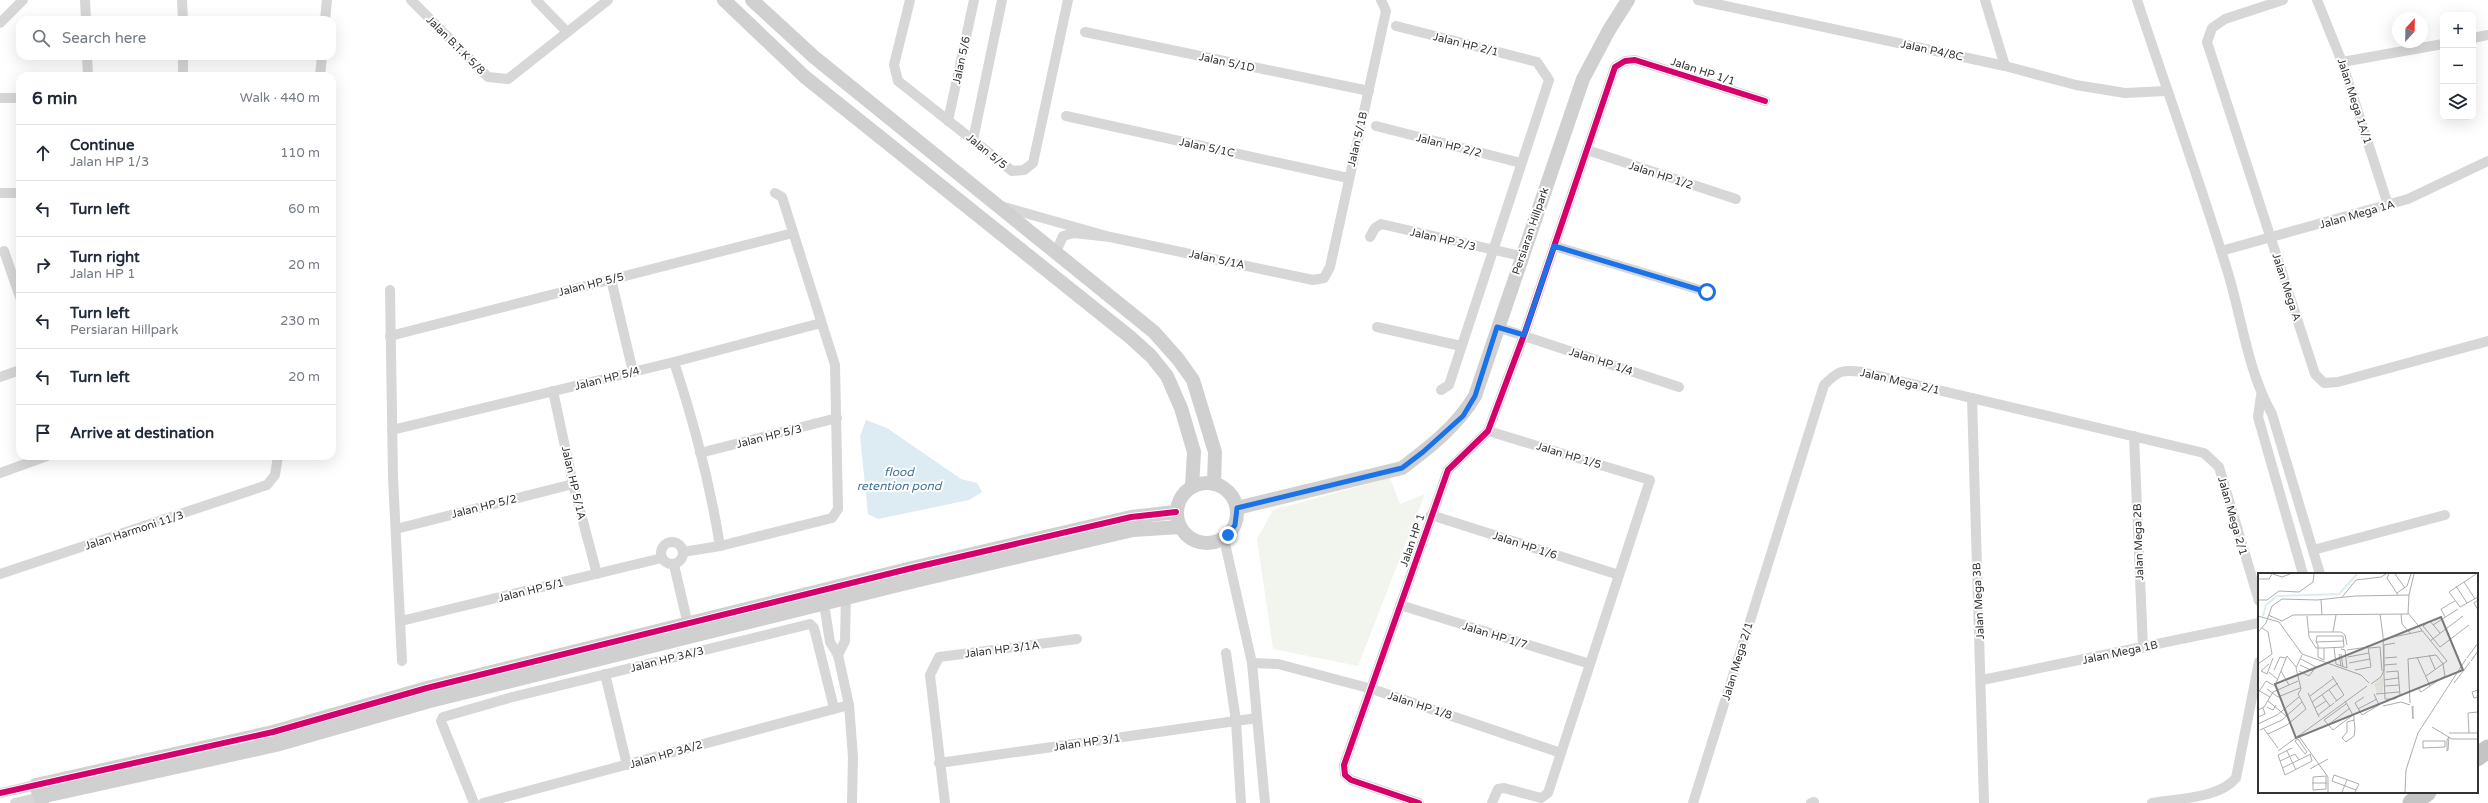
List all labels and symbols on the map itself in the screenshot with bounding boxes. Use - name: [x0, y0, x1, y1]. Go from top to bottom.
- north arrow: [2392, 12, 2428, 48]
- street label: Jalan B.T.K 5/8: [424, 13, 488, 77]
- street label: Jalan HP 2/1: [1432, 30, 1500, 59]
- street label: Jalan 5/6: [950, 35, 973, 85]
- street label: Jalan P4/8C: [1900, 38, 1965, 64]
- street label: Jalan 5/1D: [1198, 50, 1256, 75]
- street label: Jalan HP 1/1: [1669, 55, 1737, 88]
- street label: Jalan Mega 1A/1: [2335, 57, 2375, 146]
- street label: Jalan 5/1B: [1345, 110, 1370, 168]
- street label: Jalan 5/5: [964, 131, 1010, 172]
- street label: Jalan HP 2/2: [1415, 131, 1483, 160]
- street label: Jalan 5/1C: [1178, 135, 1236, 160]
- street label: Jalan HP 1/2: [1627, 159, 1695, 192]
- street label: Persiaran Hillpark: [1509, 186, 1552, 277]
- street label: Jalan Mega 1A: [2318, 198, 2396, 231]
- street label: Jalan HP 2/3: [1409, 226, 1477, 253]
- street label: Jalan 5/1A: [1188, 247, 1246, 272]
- street label: Jalan Mega A: [2269, 252, 2304, 323]
- street label: Jalan HP 5/5: [557, 270, 625, 299]
- route start: [1698, 283, 1716, 301]
- street label: Jalan HP 1/4: [1567, 345, 1635, 378]
- street label: Jalan HP 5/4: [573, 364, 641, 393]
- street label: Jalan Mega 2/1: [1859, 366, 1941, 397]
- street label: Jalan HP 5/3: [735, 422, 803, 451]
- street label: Jalan HP 1/5: [1535, 439, 1603, 472]
- street label: Jalan HP 5/1A: [559, 445, 588, 521]
- water label: flood retention pond: [857, 465, 943, 493]
- street label: Jalan Mega 2/1: [2215, 475, 2250, 557]
- street label: Jalan HP 5/2: [450, 492, 518, 521]
- street label: Jalan Mega 2B: [2131, 503, 2146, 581]
- street label: Jalan Harmoni 11/3: [83, 508, 185, 553]
- street label: Jalan HP 1: [1397, 512, 1428, 568]
- route end: [1219, 526, 1237, 544]
- street label: Jalan HP 1/6: [1491, 529, 1559, 562]
- street label: Jalan Mega 3B: [1970, 562, 1987, 640]
- inset map: [2258, 573, 2478, 793]
- street label: Jalan HP 5/1: [497, 576, 565, 605]
- street label: Jalan HP 1/7: [1461, 619, 1529, 652]
- street label: Jalan Mega 2/1: [1719, 620, 1756, 702]
- street label: Jalan HP 3/1A: [964, 638, 1040, 661]
- street label: Jalan Mega 1B: [2081, 638, 2159, 667]
- street label: Jalan HP 3A/3: [629, 644, 705, 675]
- street label: Jalan HP 1/8: [1386, 689, 1454, 722]
- street label: Jalan HP 3/1: [1053, 731, 1121, 754]
- street label: Jalan HP 3A/2: [628, 738, 704, 771]

